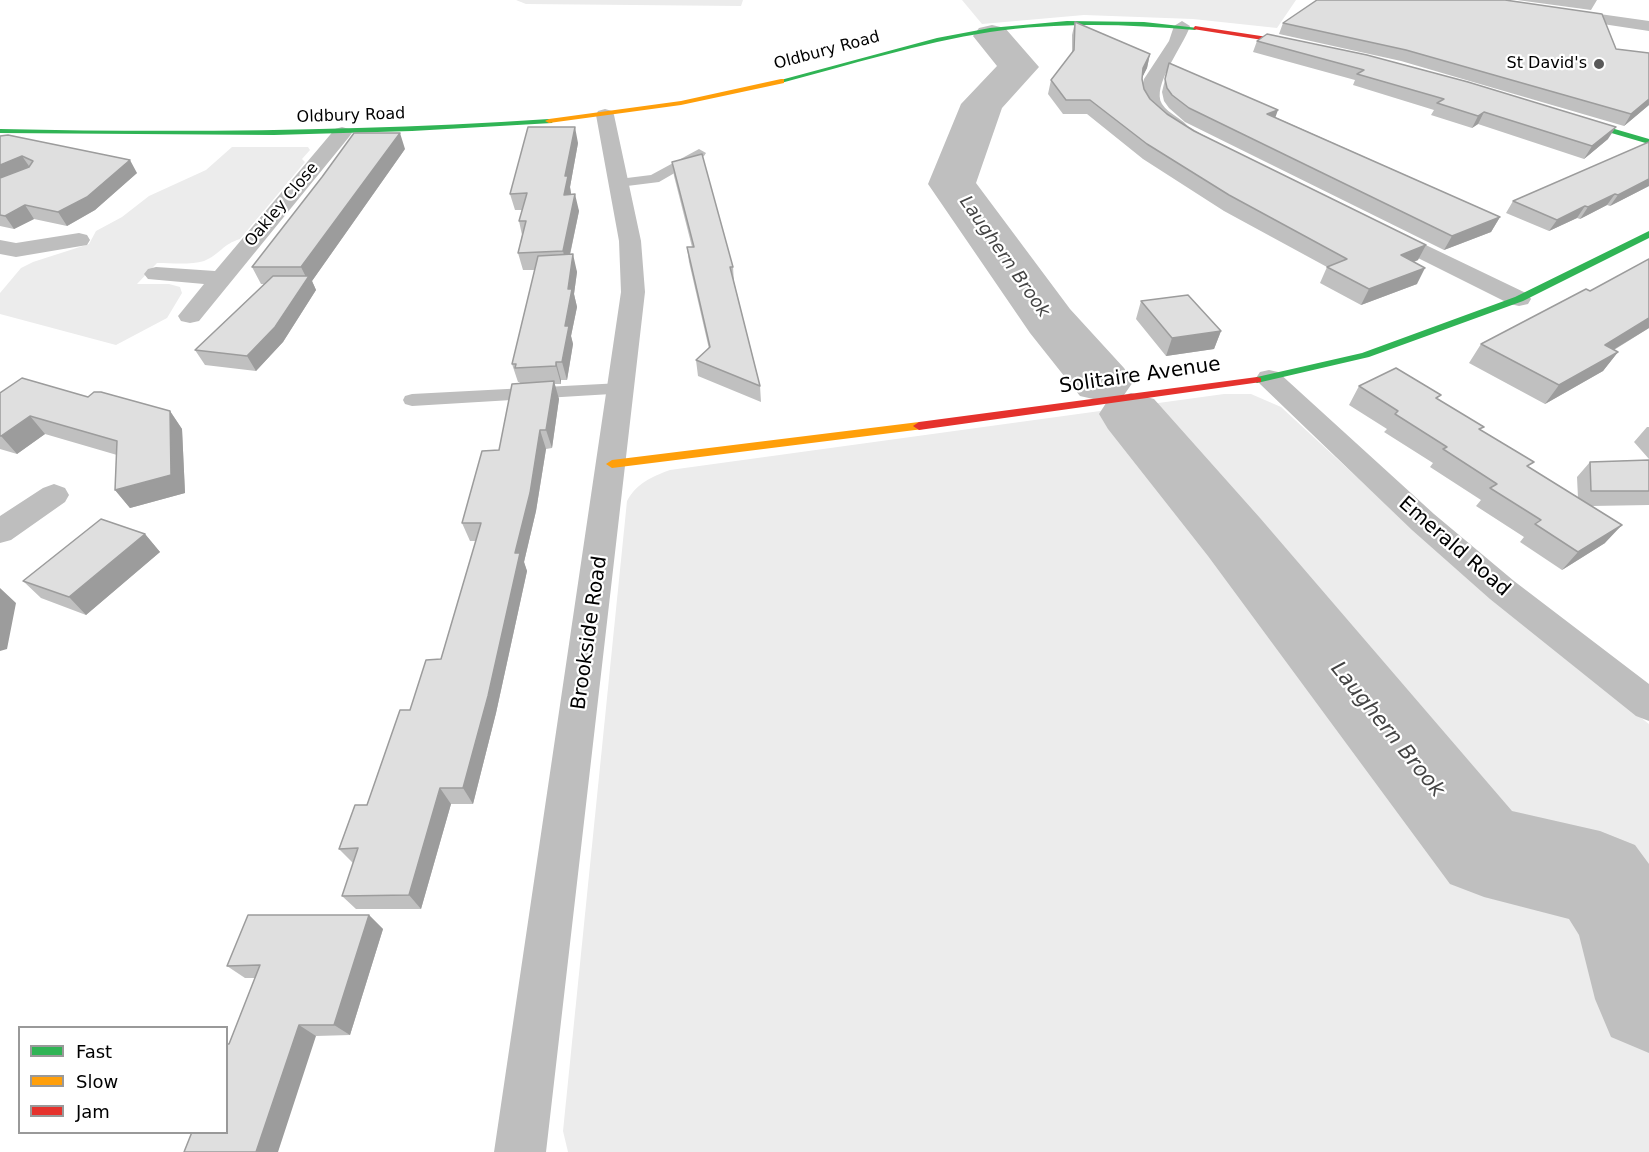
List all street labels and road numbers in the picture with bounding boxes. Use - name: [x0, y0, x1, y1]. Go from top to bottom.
- street label: Oldbury Road: [772, 28, 882, 74]
- street label: Oldbury Road: [296, 105, 406, 127]
- street label: Oakley Close: [241, 159, 323, 251]
- street label: Solitaire Avenue: [1058, 353, 1222, 399]
- street label: Emerald Road: [1393, 492, 1515, 602]
- street label: Brookside Road: [567, 555, 613, 711]

